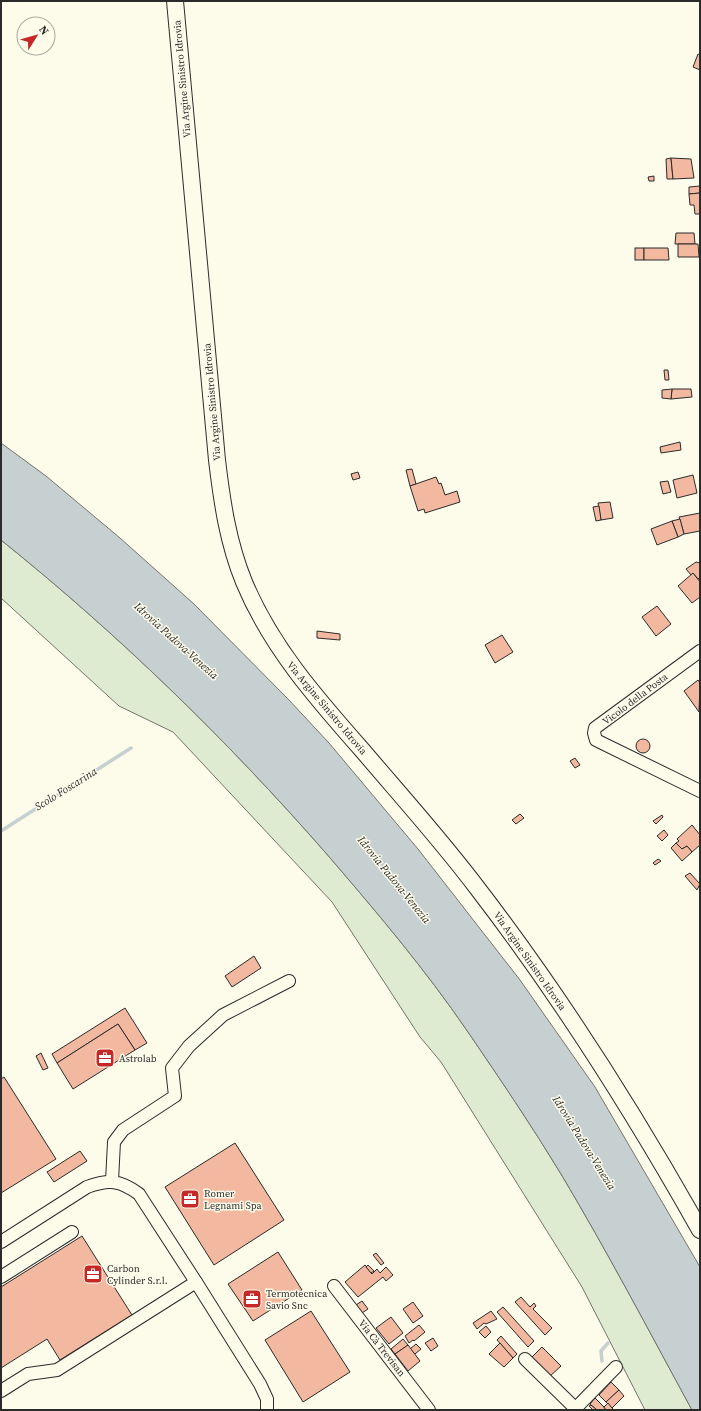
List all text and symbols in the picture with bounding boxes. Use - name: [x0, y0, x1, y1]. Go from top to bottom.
- north arrow: [16, 16, 56, 56]
- street label: Via Argine Sinistro Idrovia: [170, 19, 194, 138]
- text: N: [35, 23, 52, 38]
- street label: Via Argine Sinistro Idrovia: [200, 342, 224, 461]
- water label: Idrovia Padova-Venezia: [130, 598, 221, 683]
- street label: Via Argine Sinistro Idrovia: [284, 659, 370, 758]
- street label: Vicolo della Posta: [600, 670, 671, 728]
- water label: Scolo Foscarina: [32, 764, 100, 814]
- water label: Idrovia Padova-Venezia: [353, 832, 434, 927]
- street label: Via Argine Sinistro Idrovia: [491, 909, 570, 1014]
- office icon: Astrolab: [94, 1047, 116, 1069]
- place label: Astrolab: [119, 1052, 157, 1065]
- water label: Idrovia Padova-Venezia: [548, 1092, 619, 1193]
- place label: Romer Legnami Spa: [204, 1187, 263, 1212]
- office icon: Romer Legnami Spa: [179, 1188, 201, 1210]
- place label: Carbon Cylinder S.r.l.: [107, 1262, 168, 1287]
- office icon: Carbon Cylinder S.r.l.: [82, 1263, 104, 1285]
- place label: Termotecnica Savio Snc: [266, 1287, 328, 1312]
- office icon: Termotecnica Savio Snc: [241, 1288, 263, 1310]
- street label: Via Cà Trevisan: [356, 1317, 408, 1379]

